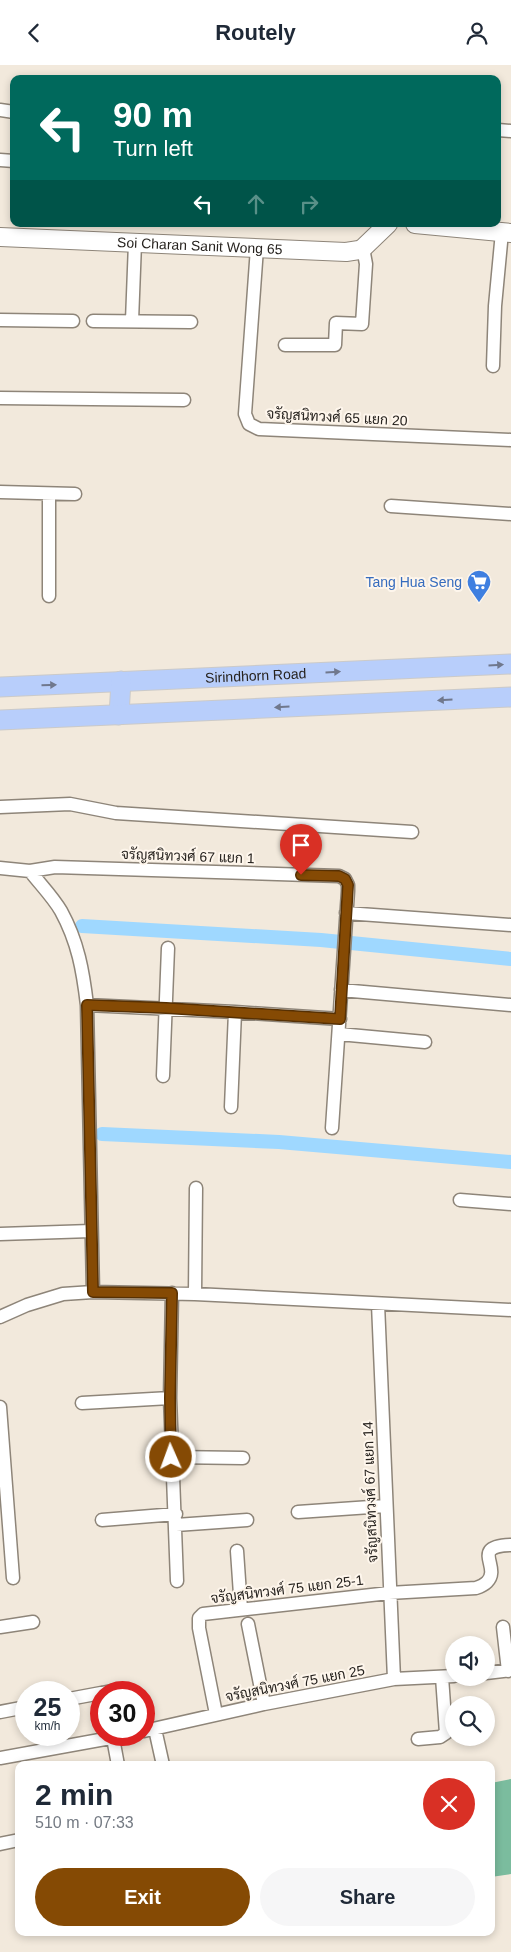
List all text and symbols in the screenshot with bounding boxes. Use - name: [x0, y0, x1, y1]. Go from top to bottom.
- icon: back: [20, 19, 48, 47]
- icon: person: [463, 19, 491, 47]
- text: Routely: [215, 20, 296, 45]
- icon: left: [30, 95, 95, 160]
- text: 90 m: [113, 95, 193, 134]
- text: Turn left: [113, 136, 193, 161]
- icon: left: [189, 190, 217, 218]
- icon: ahead: [242, 190, 270, 218]
- icon: right: [295, 190, 323, 218]
- street label: Soi Charan Sanit Wong 65: [117, 234, 283, 257]
- street label: จรัญสนิทวงศ์ 65 แยก 20: [266, 404, 408, 430]
- supermarket icon: Tang Hua Seng: [466, 569, 492, 603]
- place label: Tang Hua Seng: [365, 574, 462, 590]
- one-way arrow: [488, 660, 504, 668]
- street label: Sirindhorn Road: [205, 665, 307, 686]
- one-way arrow: [326, 668, 342, 676]
- one-way arrow: [41, 680, 57, 688]
- one-way arrow: [437, 697, 453, 705]
- one-way arrow: [274, 704, 290, 712]
- pin: [280, 824, 322, 875]
- icon: arrive: [287, 831, 315, 859]
- street label: จรัญสนิทวงศ์ 67 แยก 1: [121, 845, 255, 867]
- street label: จรัญสนิทวงศ์ 67 แยก 14: [359, 1421, 381, 1563]
- position arrow: [144, 1430, 196, 1482]
- street label: จรัญสนิทวงศ์ 75 แยก 25-1: [210, 1571, 365, 1607]
- map controls: [445, 1636, 495, 1746]
- button: sound: [445, 1636, 495, 1686]
- street label: จรัญสนิทวงศ์ 75 แยก 25: [224, 1661, 366, 1705]
- speed limit sign: 30: [90, 1681, 155, 1746]
- text: 25: [34, 1693, 61, 1721]
- button: search: [445, 1696, 495, 1746]
- text: km/h: [34, 1719, 61, 1733]
- text: 2 min: [35, 1778, 113, 1811]
- button: close: [423, 1778, 475, 1830]
- text: 510 m · 07:33: [35, 1814, 134, 1831]
- button: Exit: [35, 1868, 250, 1926]
- button: Share: [260, 1868, 475, 1926]

